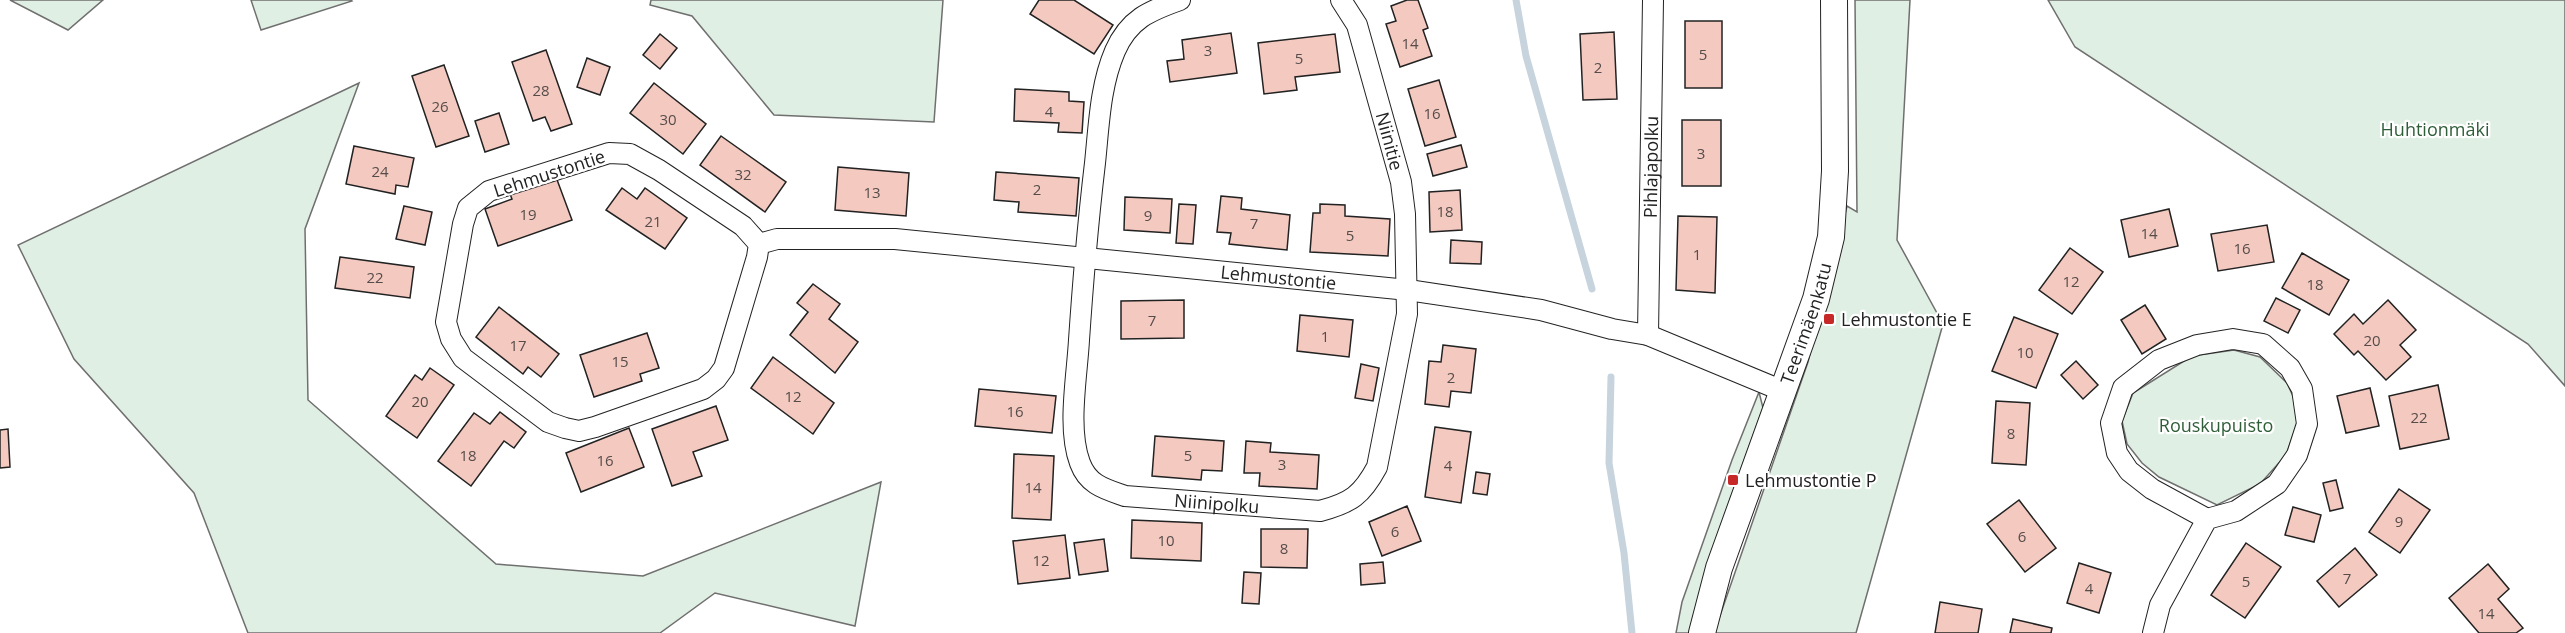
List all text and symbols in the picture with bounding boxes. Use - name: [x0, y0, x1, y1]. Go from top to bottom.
- house number: 14: [1401, 33, 1419, 53]
- house number: 3: [1204, 40, 1212, 60]
- house number: 5: [1699, 44, 1707, 64]
- house number: 5: [1295, 48, 1303, 68]
- house number: 2: [1594, 57, 1602, 77]
- house number: 28: [532, 80, 550, 100]
- house number: 26: [431, 96, 449, 116]
- house number: 4: [1045, 101, 1054, 121]
- house number: 16: [1423, 103, 1441, 123]
- house number: 30: [659, 109, 677, 129]
- street label: Niinitie: [1371, 109, 1409, 173]
- street label: Pihlajapolku: [1638, 116, 1663, 218]
- park label: Huhtionmäki: [2381, 117, 2489, 141]
- house number: 3: [1697, 143, 1705, 163]
- street label: Lehmustontie: [490, 144, 608, 202]
- house number: 24: [371, 161, 389, 181]
- house number: 32: [734, 164, 752, 184]
- house number: 2: [1033, 179, 1041, 199]
- house number: 13: [863, 182, 881, 202]
- house number: 18: [1436, 201, 1454, 221]
- house number: 19: [519, 204, 537, 224]
- house number: 9: [1144, 205, 1152, 225]
- house number: 21: [644, 211, 662, 231]
- house number: 7: [1250, 213, 1258, 233]
- house number: 14: [2140, 223, 2158, 243]
- house number: 5: [1346, 225, 1354, 245]
- house number: 16: [2233, 238, 2251, 258]
- house number: 1: [1693, 244, 1701, 264]
- street label: Lehmustontie: [1219, 259, 1337, 295]
- street label: Teerimäenkatu: [1774, 260, 1836, 387]
- house number: 22: [366, 267, 384, 287]
- house number: 12: [2062, 271, 2080, 291]
- house number: 18: [2306, 274, 2324, 294]
- place label: Lehmustontie E: [1841, 307, 1972, 331]
- house number: 7: [1148, 310, 1156, 330]
- marker: Lehmustontie E: [1822, 312, 1836, 326]
- house number: 1: [1321, 326, 1329, 346]
- house number: 20: [2363, 330, 2381, 350]
- house number: 17: [509, 335, 527, 355]
- house number: 10: [2016, 342, 2034, 362]
- house number: 15: [611, 351, 629, 371]
- house number: 2: [1447, 367, 1455, 387]
- house number: 12: [784, 386, 802, 406]
- house number: 20: [411, 391, 429, 411]
- house number: 16: [1006, 401, 1024, 421]
- house number: 22: [2410, 407, 2428, 427]
- park label: Rouskupuisto: [2159, 413, 2273, 437]
- house number: 8: [2007, 423, 2015, 443]
- house number: 18: [459, 445, 477, 465]
- house number: 5: [1184, 445, 1192, 465]
- house number: 16: [596, 450, 614, 470]
- house number: 3: [1278, 454, 1286, 474]
- house number: 4: [1444, 455, 1453, 475]
- place label: Lehmustontie P: [1745, 468, 1877, 492]
- marker: Lehmustontie P: [1726, 473, 1740, 487]
- house number: 14: [1024, 477, 1042, 497]
- street label: Niinipolku: [1173, 488, 1260, 518]
- house number: 9: [2395, 511, 2403, 531]
- house number: 6: [1391, 521, 1399, 541]
- house number: 6: [2018, 526, 2026, 546]
- house number: 10: [1157, 530, 1175, 550]
- house number: 8: [1280, 538, 1288, 558]
- house number: 12: [1032, 550, 1050, 570]
- house number: 7: [2343, 568, 2351, 588]
- house number: 5: [2242, 571, 2250, 591]
- house number: 4: [2085, 578, 2094, 598]
- house number: 14: [2477, 603, 2495, 623]

